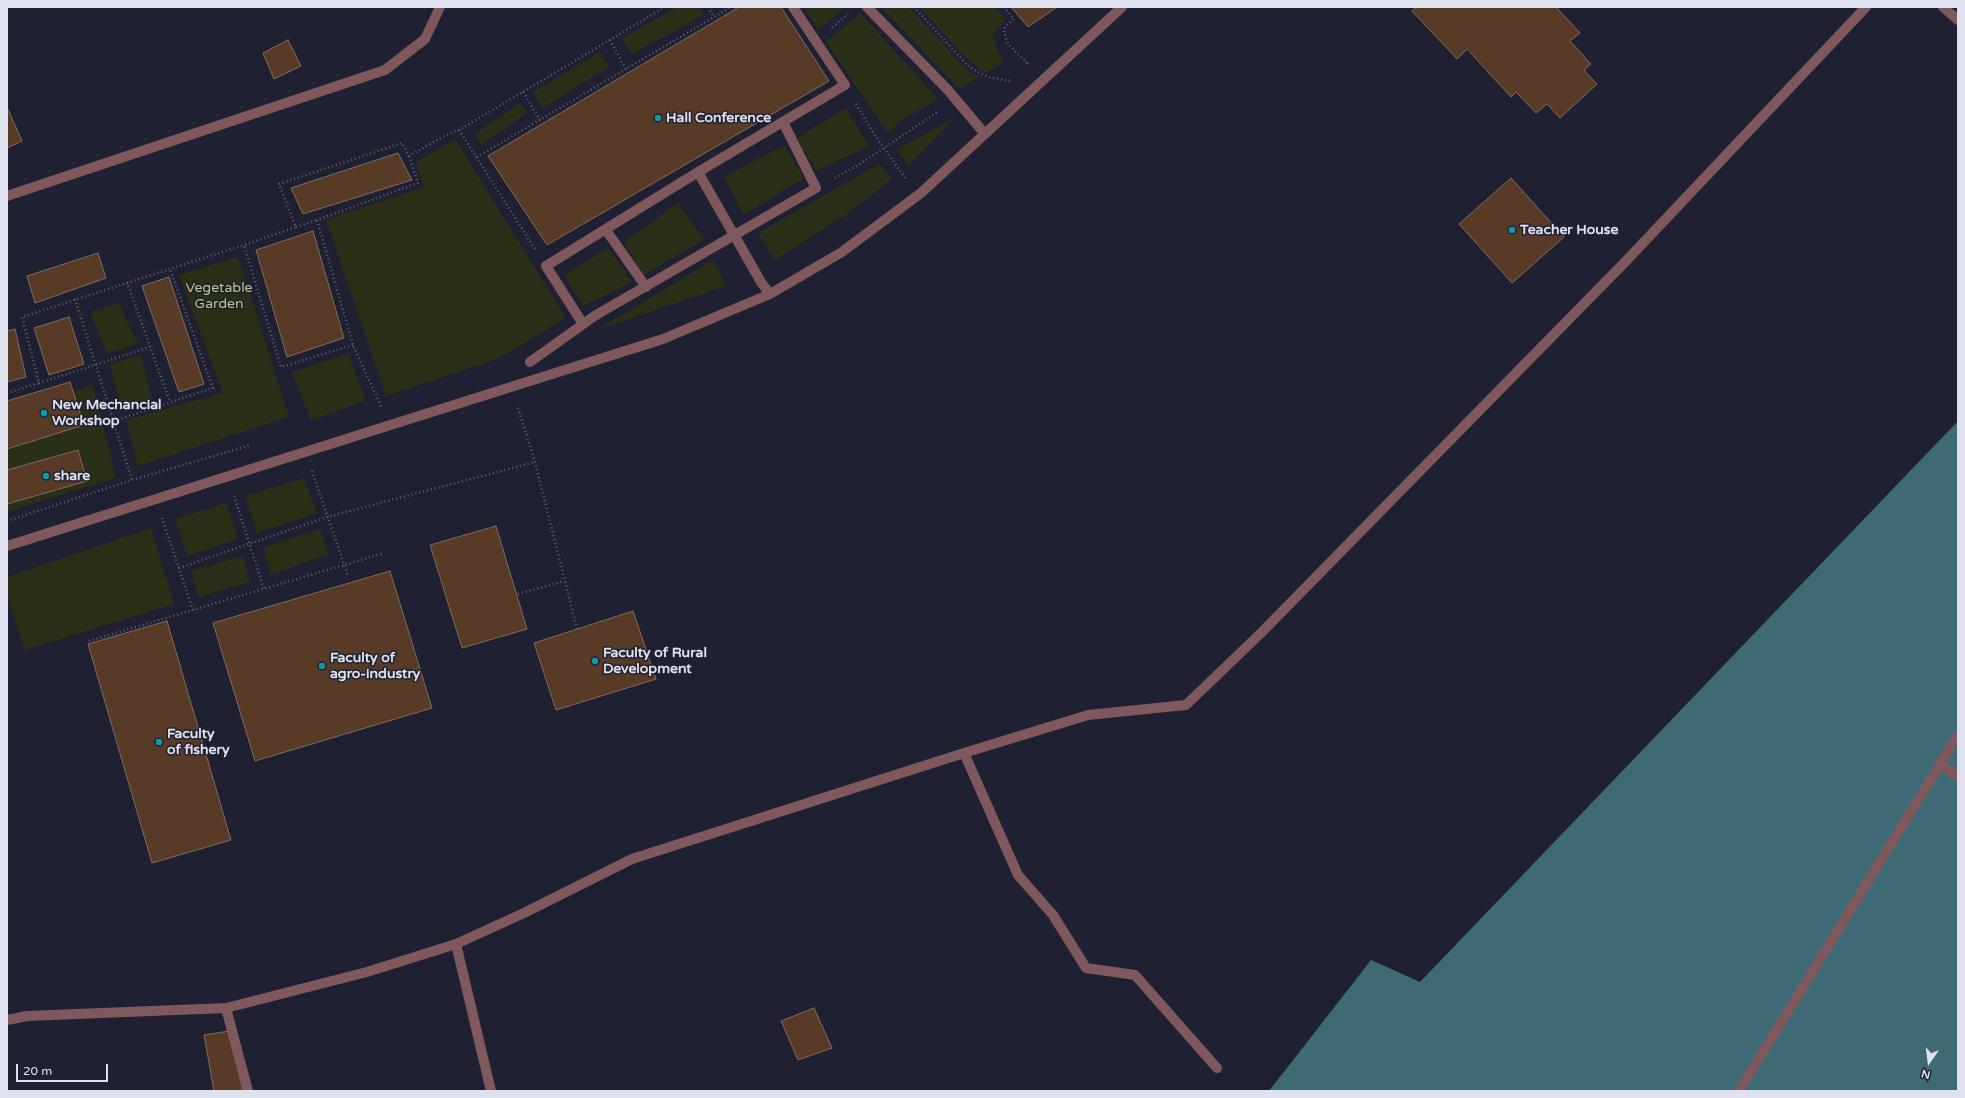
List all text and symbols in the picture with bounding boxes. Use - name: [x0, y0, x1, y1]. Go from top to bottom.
- place label: Hall Conference: [666, 110, 771, 126]
- marker: Hall Conference: [653, 113, 663, 123]
- place label: Teacher House: [1520, 222, 1618, 238]
- marker: Teacher House: [1507, 225, 1517, 235]
- park label: Vegetable Garden: [185, 280, 253, 312]
- place label: New Mechancial Workshop: [52, 397, 162, 430]
- marker: New Mechancial Workshop: [39, 408, 49, 418]
- place label: share: [54, 468, 90, 484]
- marker: share: [41, 471, 51, 481]
- place label: Faculty of Rural Development: [603, 645, 707, 678]
- place label: Faculty of agro-industry: [330, 650, 420, 682]
- marker: Faculty of Rural Development: [590, 656, 600, 666]
- marker: Faculty of agro-industry: [317, 661, 327, 671]
- place label: Faculty of fishery: [167, 726, 229, 758]
- marker: Faculty of fishery: [154, 737, 164, 747]
- north arrow: [1909, 1042, 1949, 1082]
- scale bar: [18, 1056, 110, 1082]
- text: 20 m: [23, 1064, 52, 1078]
- text: N: [1920, 1067, 1932, 1082]

